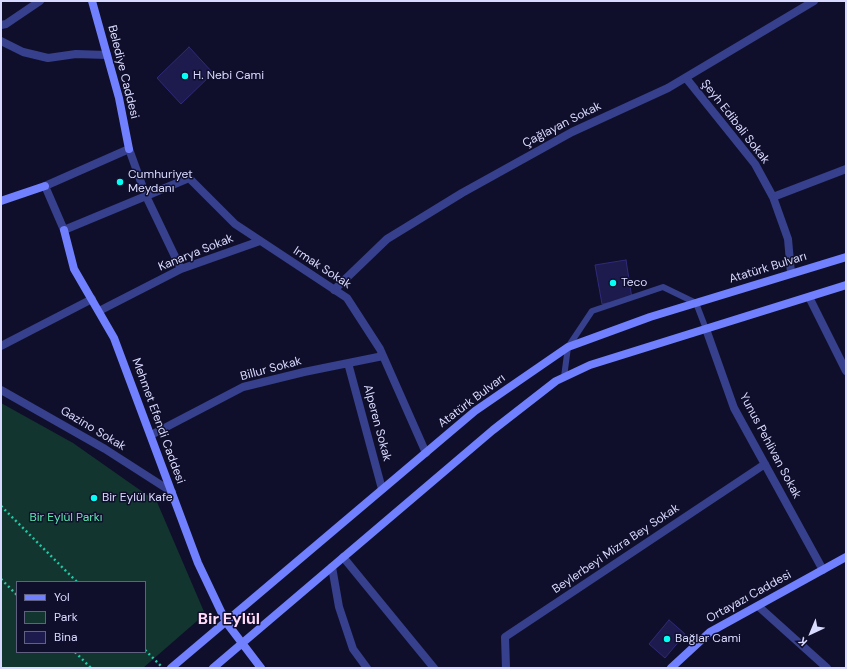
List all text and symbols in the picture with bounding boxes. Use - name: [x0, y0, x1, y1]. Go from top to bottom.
- street label: Belediye Caddesi: [104, 24, 142, 120]
- place label: H. Nebi Cami: [193, 69, 264, 83]
- marker: H. Nebi Cami: [180, 71, 190, 81]
- street label: Şeyh Edibali Sokak: [698, 77, 772, 167]
- street label: Çağlayan Sokak: [520, 99, 604, 151]
- place label: Cumhuriyet Meydanı: [128, 168, 193, 196]
- marker: Cumhuriyet Meydanı: [115, 177, 125, 187]
- street label: Kanarya Sokak: [156, 231, 236, 275]
- street label: Irmak Sokak: [290, 244, 354, 292]
- street label: Atatürk Bulvarı: [728, 249, 808, 287]
- place label: Teco: [621, 276, 647, 290]
- marker: Teco: [608, 278, 618, 288]
- street label: Billur Sokak: [239, 354, 303, 384]
- street label: Mehmet Efendi Caddesi: [129, 356, 187, 486]
- street label: Atatürk Bulvarı: [436, 371, 508, 431]
- street label: Alperen Sokak: [360, 383, 394, 463]
- street label: Yunus Pehlivan Sokak: [736, 391, 804, 501]
- street label: Gazino Sokak: [58, 404, 128, 454]
- place label: Bir Eylül Kafe: [102, 491, 173, 505]
- marker: Bir Eylül Kafe: [89, 493, 99, 503]
- street label: Beylerbeyi Mizra Bey Sokak: [550, 501, 682, 597]
- park label: Bir Eylül Parkı: [30, 511, 102, 525]
- street label: Ortayazı Caddesi: [704, 568, 794, 626]
- legend: [16, 581, 146, 653]
- text: Yol: [54, 589, 70, 605]
- text: Park: [54, 609, 78, 625]
- district label: Bir Eylül: [198, 610, 260, 630]
- north arrow: [791, 613, 831, 653]
- text: Bina: [54, 629, 78, 645]
- place label: Bağlar Cami: [675, 632, 741, 646]
- marker: Bağlar Cami: [662, 634, 672, 644]
- text: K: [795, 634, 810, 649]

